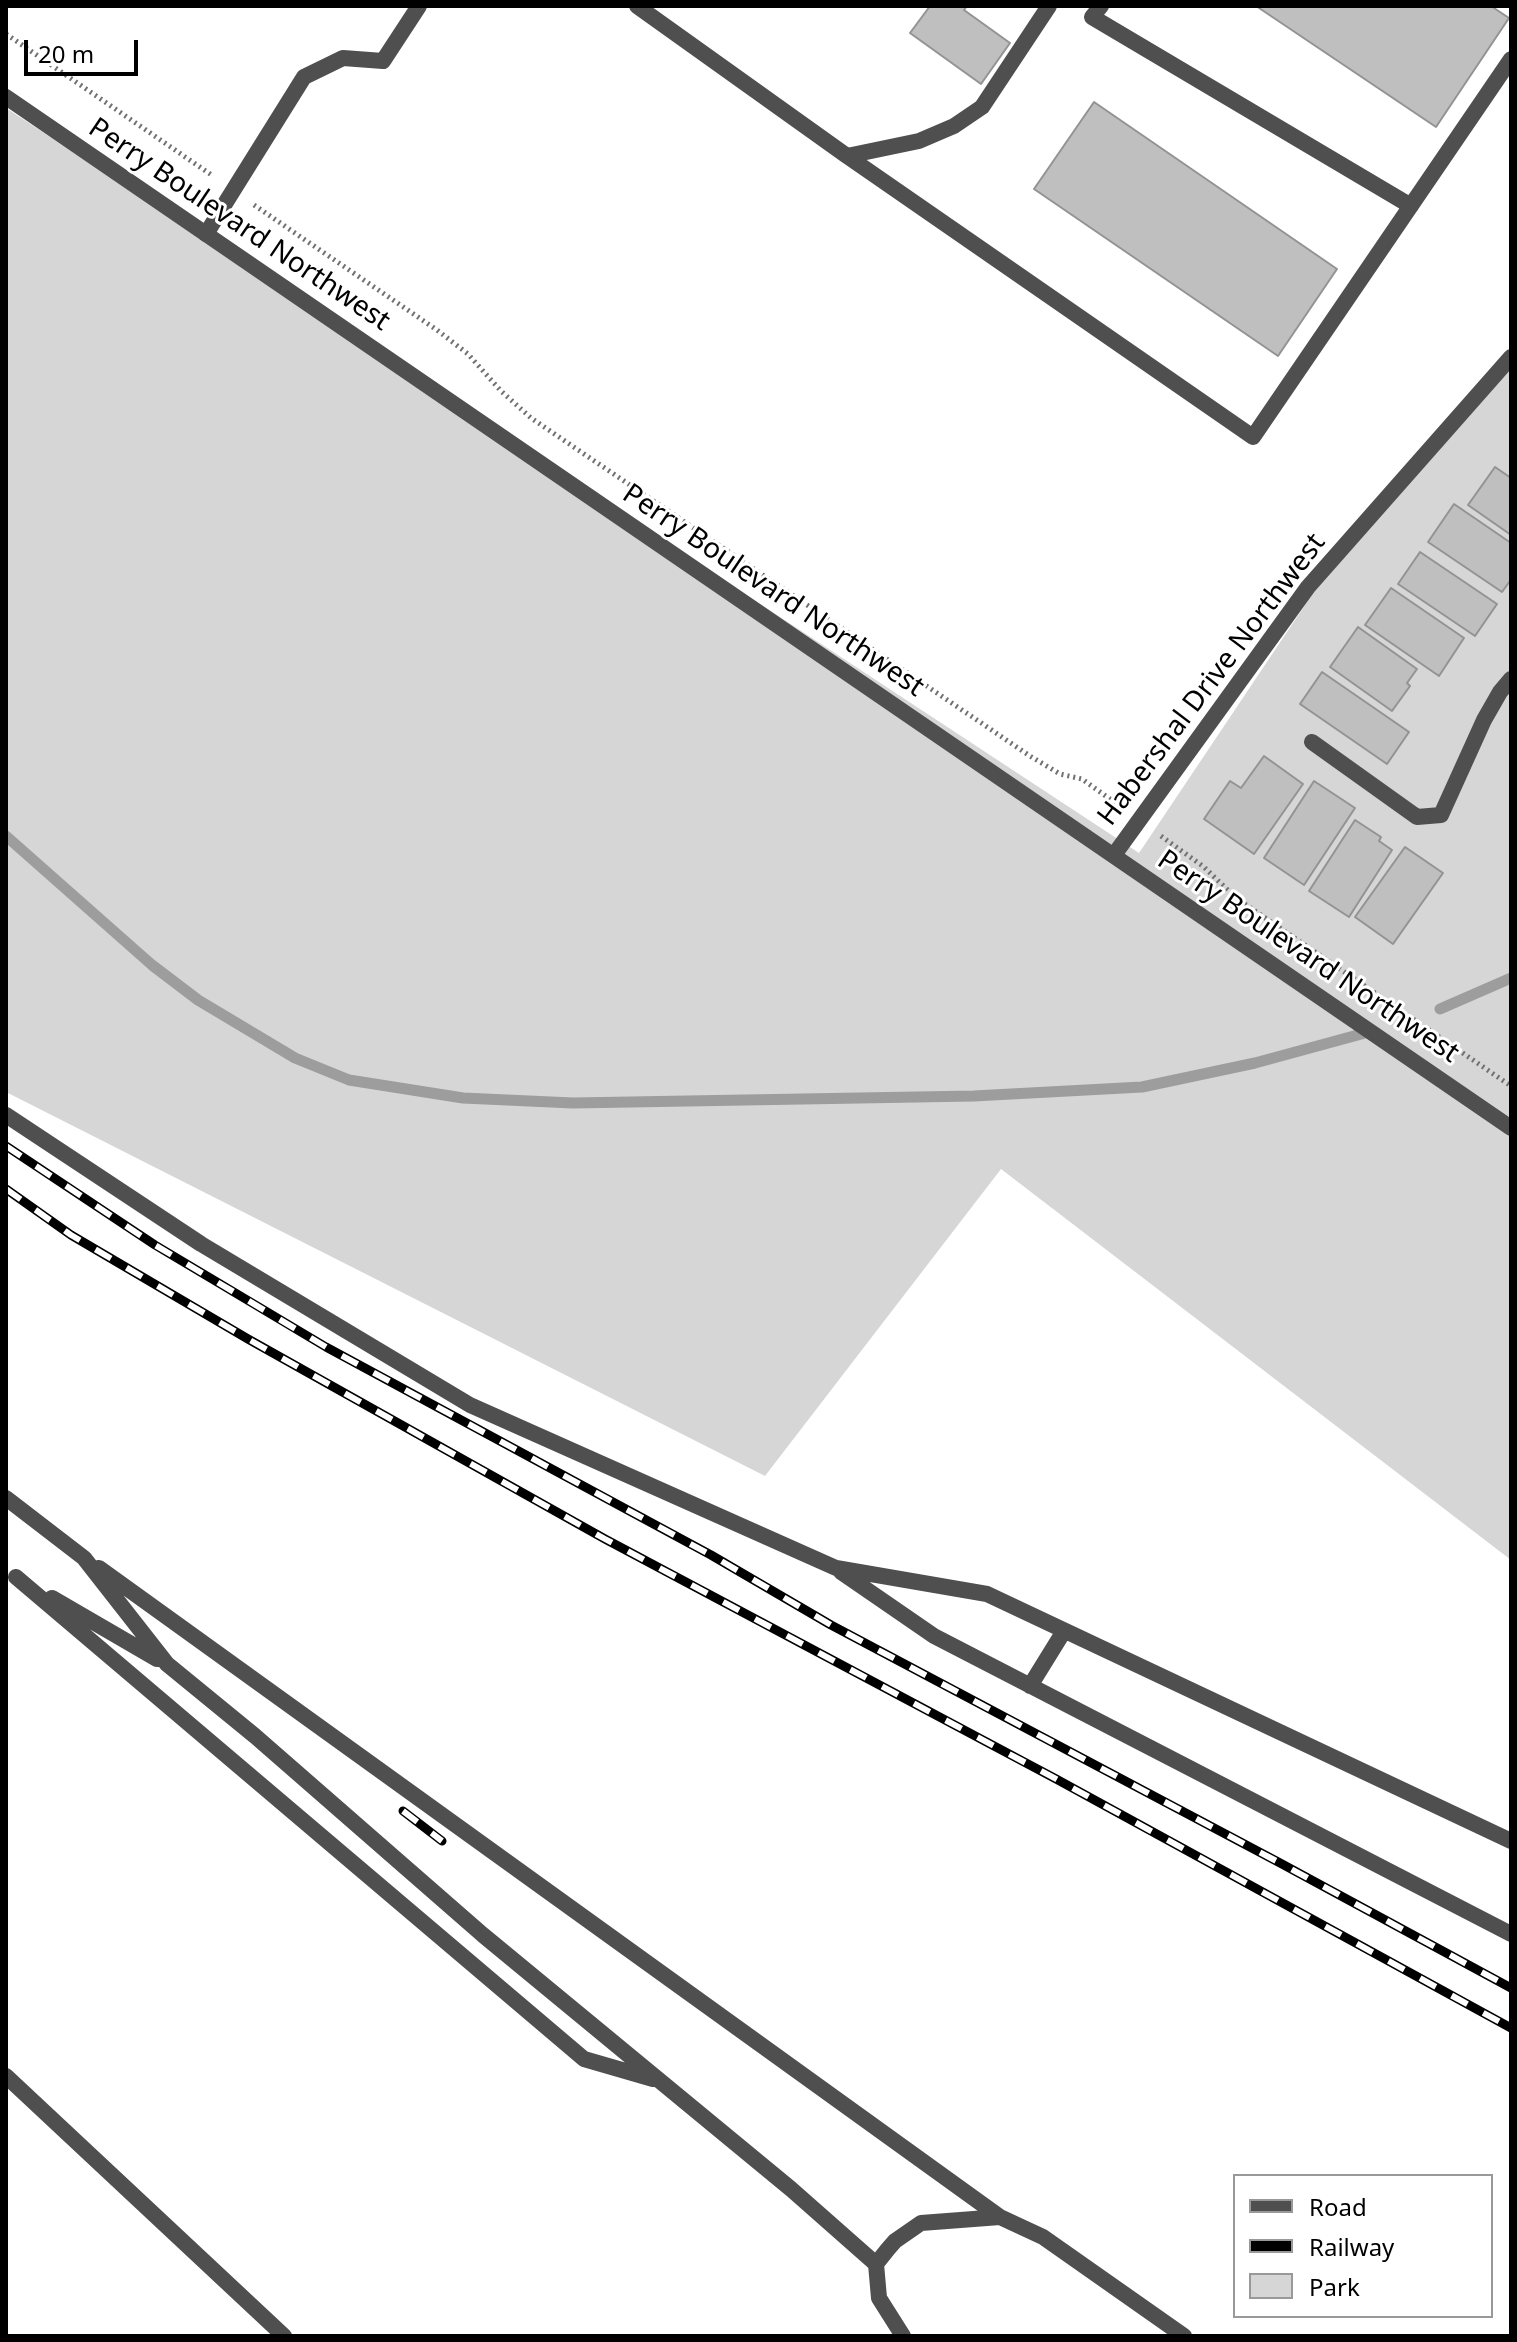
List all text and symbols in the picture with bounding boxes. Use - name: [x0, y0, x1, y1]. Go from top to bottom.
- scale bar: [28, 24, 142, 74]
- text: 20 m: [38, 37, 94, 70]
- street label: Perry Boulevard Northwest: [82, 111, 396, 339]
- street label: Perry Boulevard Northwest: [616, 477, 930, 705]
- street label: Habershal Drive Northwest: [1091, 527, 1333, 833]
- street label: Perry Boulevard Northwest: [1151, 843, 1465, 1071]
- legend: [1233, 2174, 1493, 2318]
- text: Road: [1309, 2190, 1367, 2223]
- text: Railway: [1309, 2230, 1394, 2263]
- text: Park: [1309, 2270, 1360, 2303]

